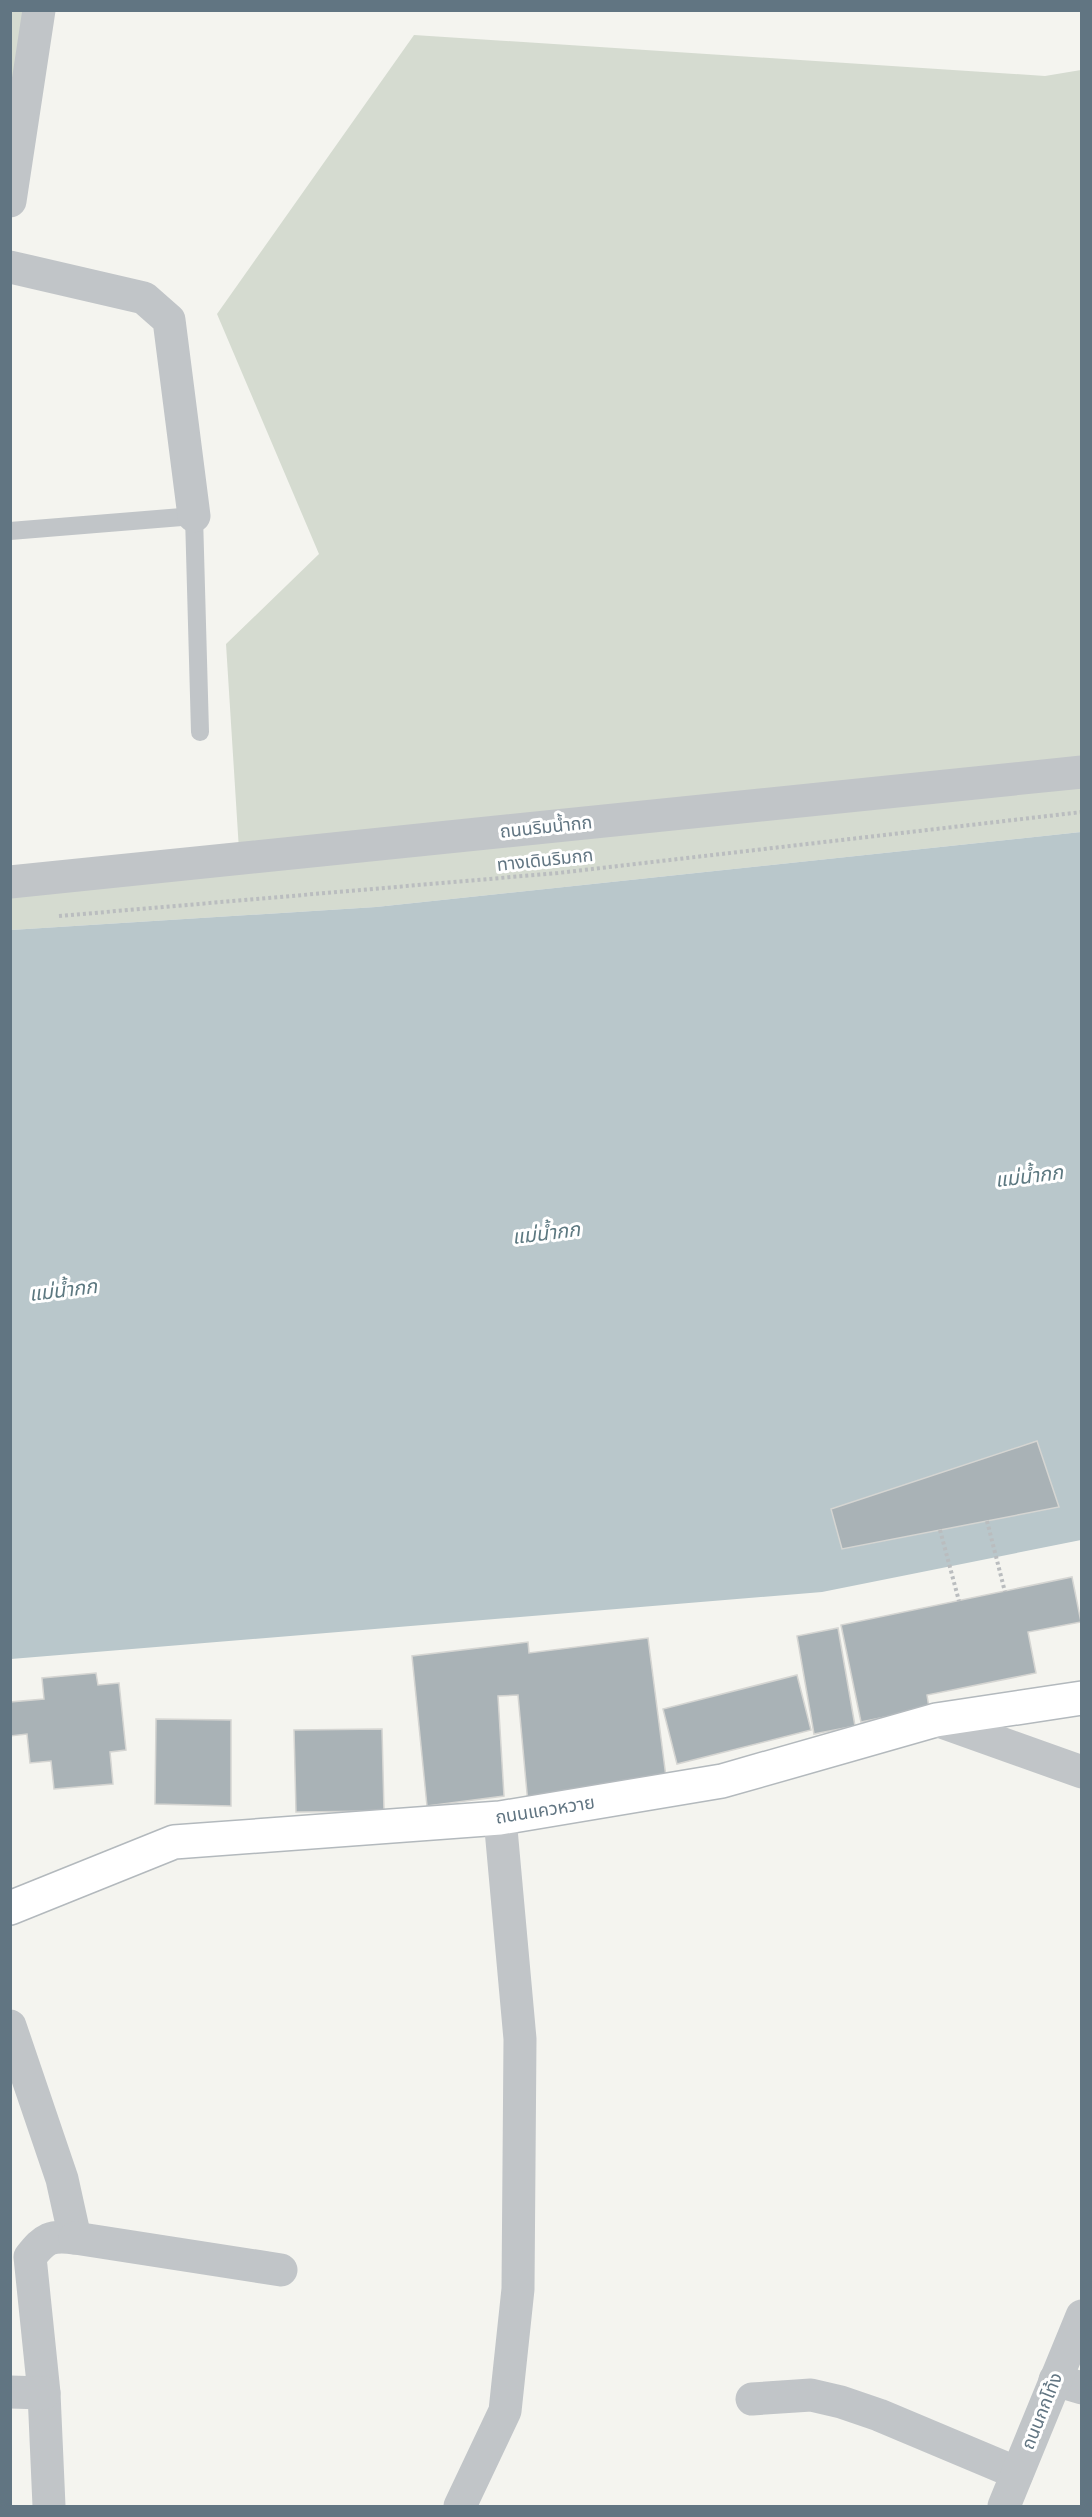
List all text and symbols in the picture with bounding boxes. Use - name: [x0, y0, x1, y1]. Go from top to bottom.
- street label: ถนนริมน้ำกก: [499, 809, 593, 843]
- street label: ทางเดินริมกก: [496, 844, 594, 876]
- water label: แม่น้ำกก: [994, 1158, 1065, 1192]
- water label: แม่น้ำกก: [511, 1215, 582, 1249]
- water label: แม่น้ำกก: [28, 1272, 99, 1306]
- street label: ถนนแควหวาย: [494, 1791, 596, 1829]
- street label: ถนนกกโท้ง: [1017, 2369, 1067, 2453]

